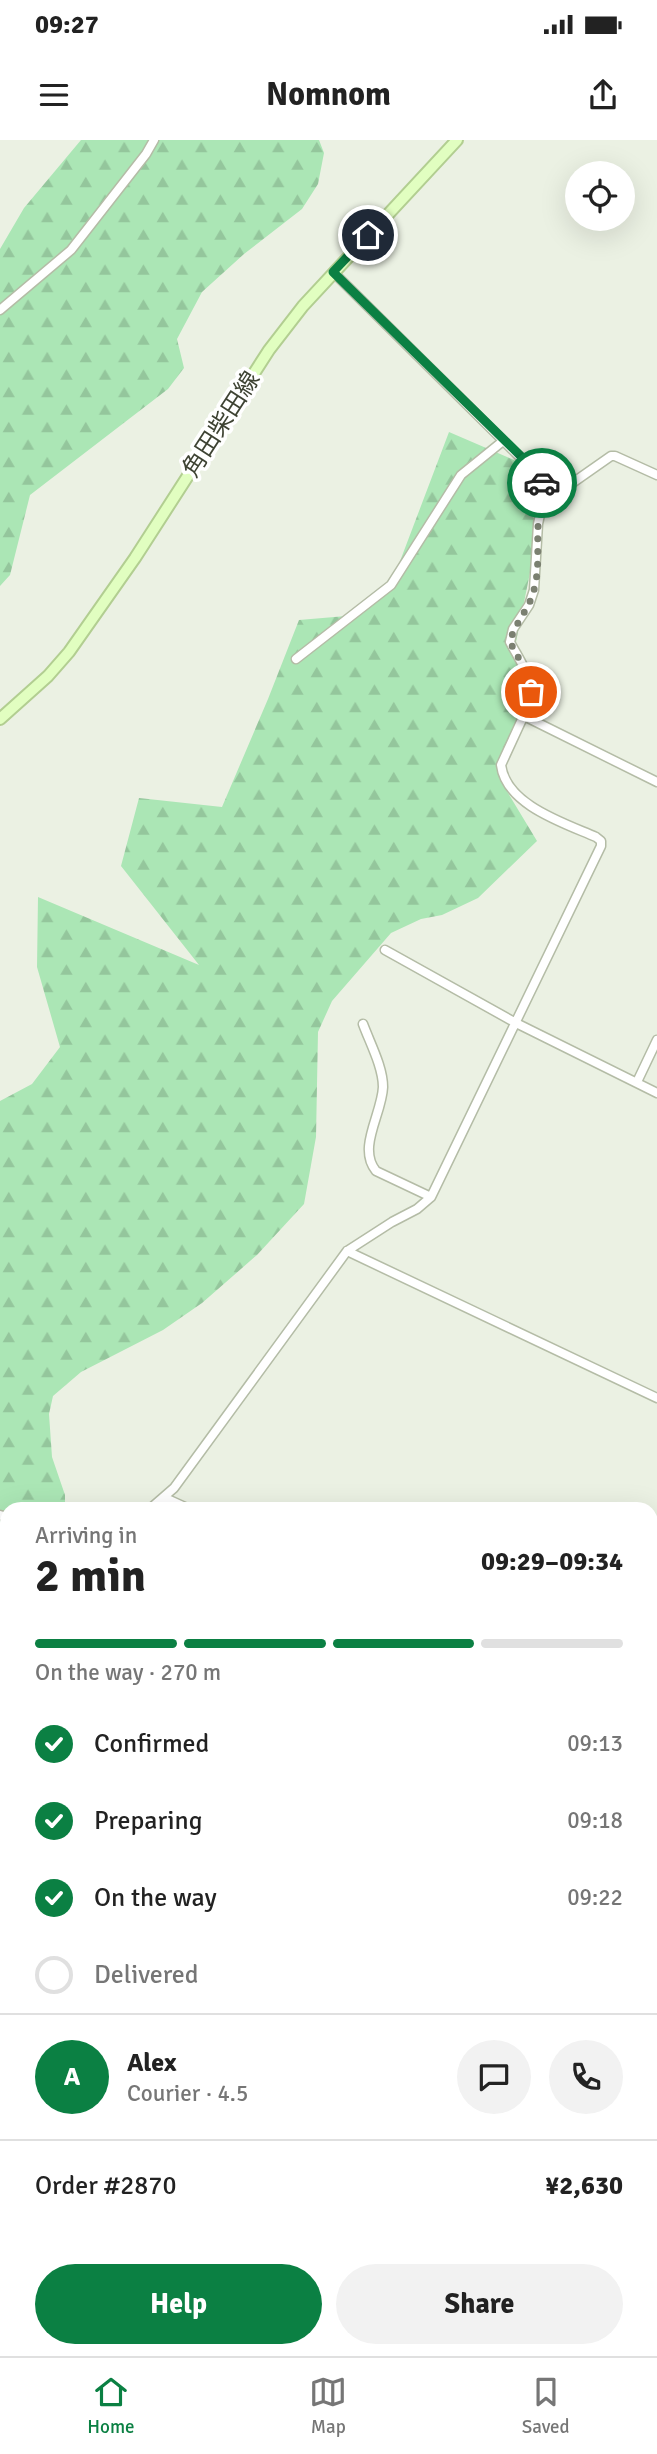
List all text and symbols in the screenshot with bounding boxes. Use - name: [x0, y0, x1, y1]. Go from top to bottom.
- text: 09:27: [35, 9, 99, 41]
- text: Nomnom: [266, 75, 391, 114]
- icon: menu: [35, 76, 73, 114]
- icon: share: [584, 76, 622, 114]
- map controls: [565, 161, 635, 231]
- button: locate: [565, 161, 635, 231]
- pin: [338, 205, 398, 265]
- icon: home: [349, 216, 387, 254]
- street label: 角田柴田線: [176, 366, 266, 482]
- courier: [507, 448, 577, 518]
- icon: car: [523, 464, 561, 502]
- pin: [501, 662, 561, 722]
- icon: bag: [512, 673, 550, 711]
- text: Arriving in: [35, 1521, 137, 1550]
- text: 09:29–09:34: [481, 1546, 623, 1578]
- text: 2 min: [35, 1548, 146, 1604]
- text: On the way · 270 m: [35, 1658, 221, 1687]
- icon: check: [35, 1725, 73, 1763]
- text: Confirmed: [94, 1728, 209, 1760]
- text: 09:13: [567, 1729, 623, 1758]
- icon: check: [35, 1802, 73, 1840]
- text: Preparing: [94, 1805, 202, 1837]
- text: 09:18: [567, 1806, 623, 1835]
- icon: check: [35, 1879, 73, 1917]
- text: On the way: [94, 1882, 217, 1914]
- text: 09:22: [567, 1883, 623, 1912]
- text: Delivered: [94, 1959, 199, 1991]
- button: chat: [457, 2040, 531, 2114]
- button: phone: [549, 2040, 623, 2114]
- text: Alex: [127, 2047, 177, 2079]
- text: A: [64, 2061, 80, 2093]
- text: Courier · 4.5: [127, 2079, 248, 2108]
- text: Order #2870: [35, 2170, 176, 2202]
- text: ¥2,630: [545, 2170, 623, 2202]
- button: Help: [35, 2264, 322, 2344]
- button: Share: [336, 2264, 623, 2344]
- tab: Home: [87, 2373, 135, 2439]
- tab: Map: [309, 2373, 347, 2439]
- tab: Saved: [522, 2373, 570, 2439]

